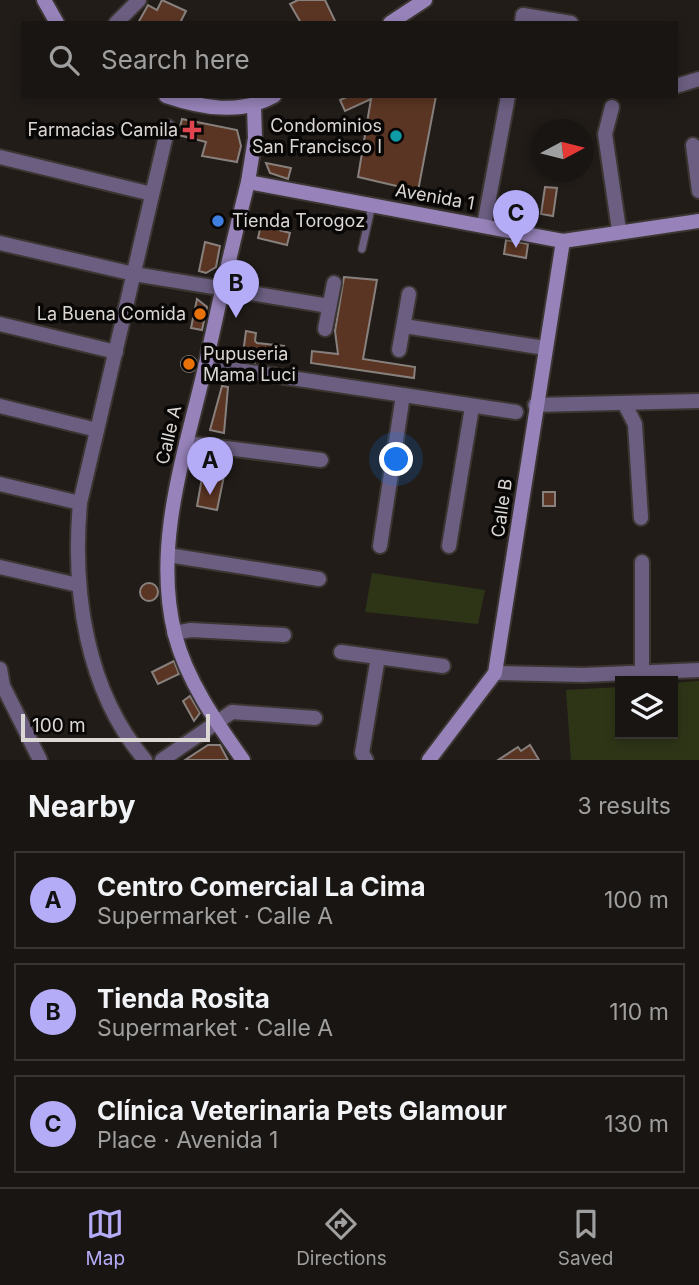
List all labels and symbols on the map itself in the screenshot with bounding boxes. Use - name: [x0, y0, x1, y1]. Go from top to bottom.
- place label: Condominios San Francisco I: [252, 115, 382, 157]
- place label: Farmacias Camila: [28, 119, 178, 140]
- north arrow: [531, 119, 594, 182]
- marker: Farmacias Camila: [184, 122, 200, 138]
- marker: Condominios San Francisco I: [388, 128, 404, 144]
- street label: Avenida 1: [394, 179, 476, 214]
- pin: C: [493, 190, 539, 248]
- place label: Tienda Torogoz: [232, 210, 365, 231]
- marker: Tienda Torogoz: [210, 213, 226, 229]
- pin: B: [213, 260, 259, 318]
- place label: La Buena Comida: [37, 303, 186, 324]
- marker: La Buena Comida: [192, 306, 208, 322]
- place label: Pupuseria Mama Luci: [203, 343, 296, 385]
- marker: Pupuseria Mama Luci: [181, 356, 197, 372]
- street label: Calle A: [152, 403, 185, 466]
- pin: A: [187, 437, 233, 495]
- your location: [379, 442, 413, 476]
- street label: Calle B: [487, 477, 516, 539]
- scale bar: [21, 711, 210, 743]

